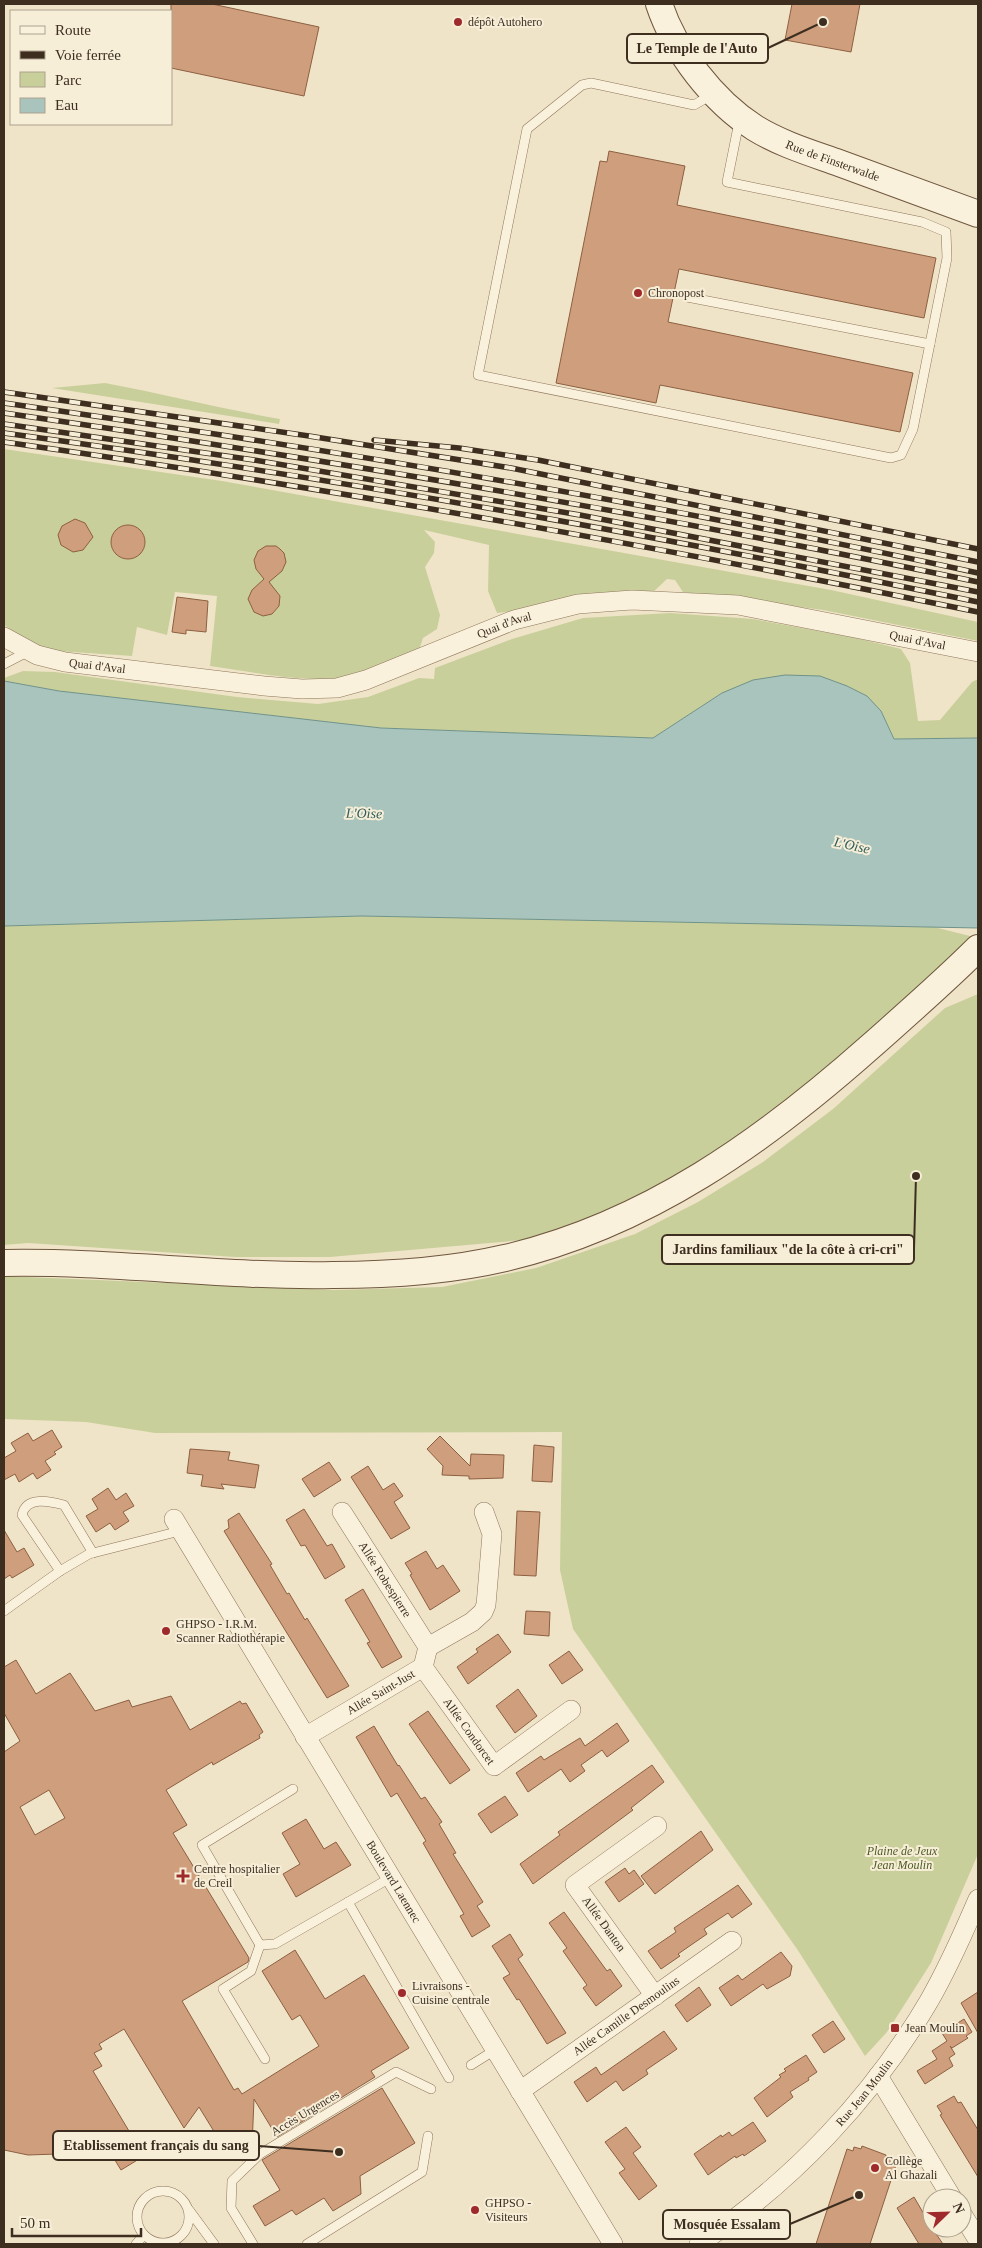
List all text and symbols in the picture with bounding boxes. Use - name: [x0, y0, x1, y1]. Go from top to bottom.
- legend: [10, 10, 172, 125]
- place label: dépôt Autohero: [468, 15, 542, 29]
- marker: dépôt Autohero: [452, 16, 464, 28]
- text: Route: [55, 22, 91, 38]
- callout: Le Temple de l'Auto: [627, 34, 768, 63]
- text: Le Temple de l'Auto: [637, 41, 757, 56]
- text: Voie ferrée: [55, 47, 121, 63]
- text: Parc: [55, 72, 82, 88]
- text: Eau: [55, 97, 79, 113]
- street label: Rue de Finsterwalde: [784, 137, 882, 184]
- place label: Chronopost: [648, 286, 705, 300]
- marker: Chronopost: [632, 287, 644, 299]
- street label: Quai d'Aval: [475, 609, 533, 641]
- street label: Quai d'Aval: [888, 628, 947, 653]
- street label: Quai d'Aval: [68, 656, 127, 676]
- water label: L'Oise: [345, 806, 382, 821]
- water label: L'Oise: [832, 834, 871, 857]
- callout: Jardins familiaux "de la côte à cri-cri": [662, 1235, 914, 1264]
- text: Jardins familiaux "de la côte à cri-cri": [672, 1242, 904, 1257]
- street label: Allée Robespierre: [356, 1539, 414, 1620]
- place label: GHPSO - I.R.M. Scanner Radiothérapie: [176, 1617, 285, 1645]
- marker: GHPSO - I.R.M. Scanner Radiothérapie: [160, 1625, 172, 1637]
- street label: Allée Saint-Just: [344, 1666, 418, 1718]
- street label: Allée Condorcet: [440, 1695, 498, 1768]
- street label: Boulevard Laennec: [363, 1838, 424, 1925]
- park label: Plaine de Jeux Jean Moulin: [866, 1844, 938, 1872]
- place label: Centre hospitalier de Creil: [194, 1862, 280, 1890]
- marker: Centre hospitalier de Creil: [176, 1869, 190, 1883]
- street label: Allée Danton: [579, 1894, 629, 1954]
- street label: Allée Camille Desmoulins: [570, 1973, 682, 2058]
- place label: Livraisons - Cuisine centrale: [412, 1979, 490, 2007]
- marker: Livraisons - Cuisine centrale: [396, 1987, 408, 1999]
- place label: Jean Moulin: [905, 2021, 965, 2035]
- marker: Jean Moulin: [889, 2022, 901, 2034]
- street label: Rue Jean Moulin: [833, 2057, 896, 2129]
- street label: Accès Urgences: [268, 2087, 342, 2139]
- callout: Etablissement français du sang: [53, 2131, 259, 2160]
- text: Etablissement français du sang: [63, 2138, 249, 2153]
- place label: Collège Al Ghazali: [885, 2154, 938, 2182]
- marker: Collège Al Ghazali: [869, 2162, 881, 2174]
- north arrow: [922, 2188, 972, 2238]
- place label: GHPSO - Visiteurs: [485, 2196, 531, 2224]
- text: N: [950, 2201, 967, 2216]
- marker: GHPSO - Visiteurs: [469, 2204, 481, 2216]
- scale bar: [12, 2206, 141, 2238]
- callout: Mosquée Essalam: [663, 2210, 790, 2239]
- text: 50 m: [20, 2215, 51, 2231]
- text: Mosquée Essalam: [674, 2217, 781, 2232]

